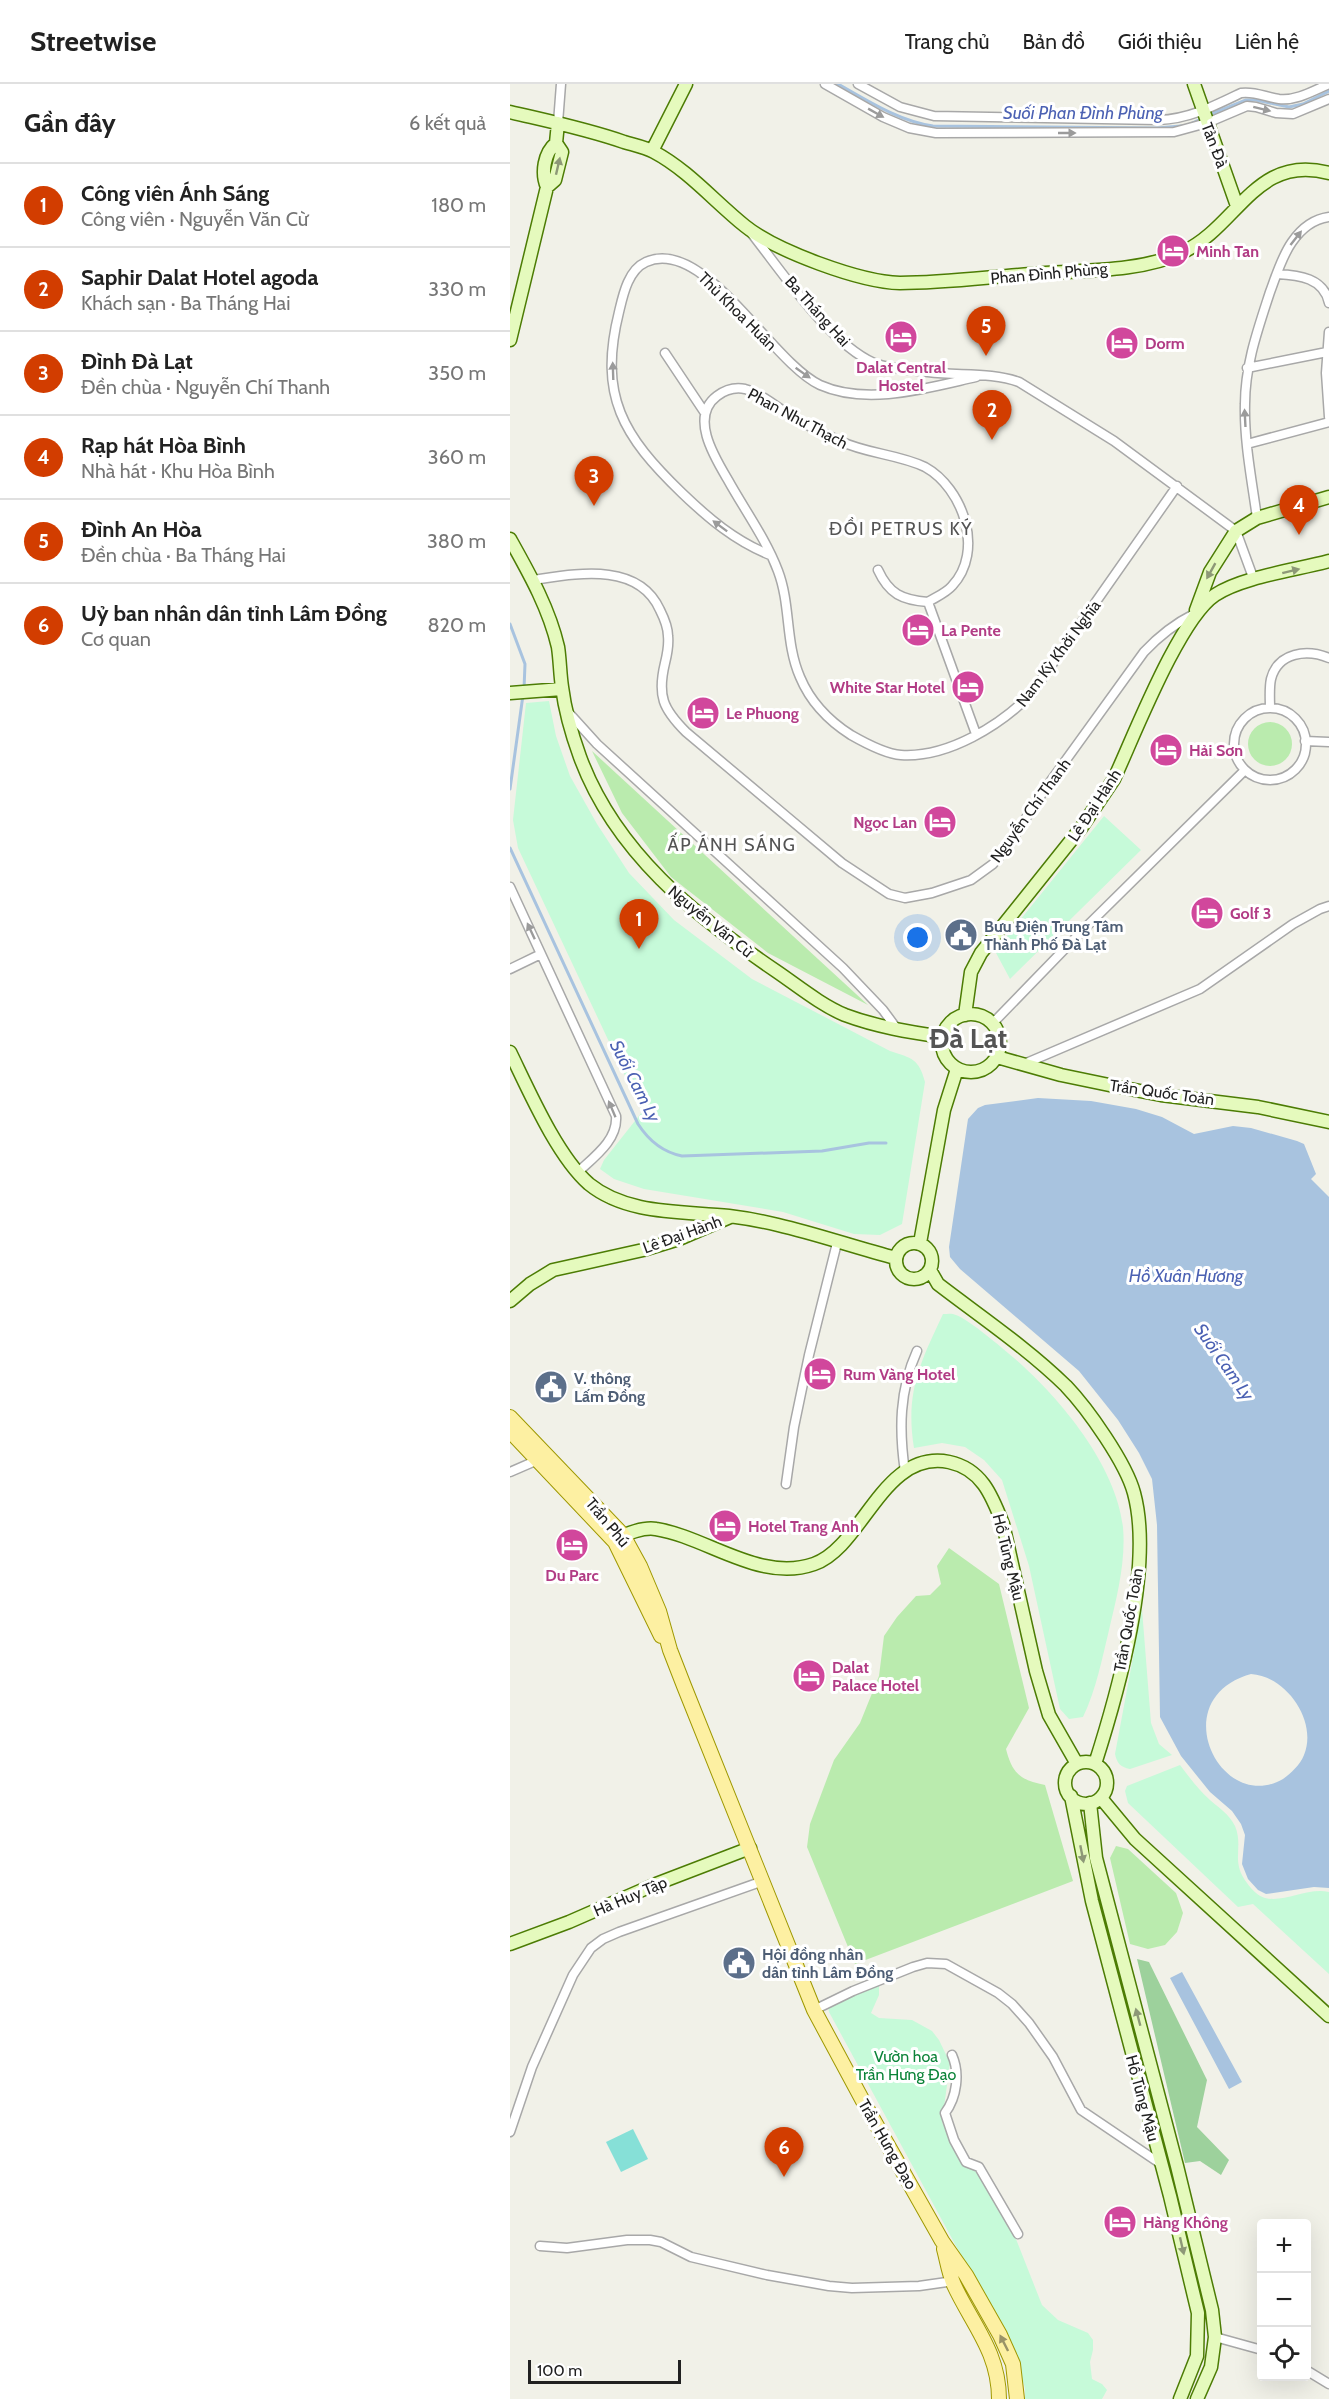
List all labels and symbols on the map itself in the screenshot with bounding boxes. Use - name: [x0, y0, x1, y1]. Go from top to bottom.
- water label: Suối Phan Đình Phùng: [1003, 102, 1164, 124]
- one-way arrow: [1252, 105, 1271, 115]
- one-way arrow: [868, 108, 885, 118]
- street label: Tản Đà: [1197, 120, 1232, 171]
- one-way arrow: [1058, 128, 1077, 138]
- one-way arrow: [554, 157, 564, 175]
- one-way arrow: [1290, 231, 1302, 246]
- hotel icon: Minh Tan: [1155, 233, 1191, 269]
- place label: Minh Tan: [1196, 242, 1259, 261]
- street label: Phan Đình Phùng: [990, 259, 1109, 288]
- street label: Thủ Khoa Huân: [695, 268, 781, 355]
- street label: Ba Tháng Hai: [781, 272, 854, 351]
- pin: 5: [966, 306, 1006, 356]
- hotel icon: Dalat Central Hostel: [883, 319, 919, 355]
- hotel icon: Dorm: [1104, 325, 1140, 361]
- place label: Dorm: [1145, 334, 1185, 353]
- place label: Dalat Central Hostel: [856, 358, 946, 395]
- one-way arrow: [608, 362, 618, 381]
- one-way arrow: [794, 367, 810, 379]
- street label: Phan Như Thạch: [745, 384, 851, 453]
- pin: 2: [972, 390, 1012, 440]
- one-way arrow: [1241, 409, 1250, 428]
- pin: 3: [574, 456, 614, 506]
- pin: 4: [1280, 486, 1318, 535]
- district label: ĐỒI PETRUS KÝ: [829, 516, 973, 540]
- one-way arrow: [712, 520, 728, 532]
- one-way arrow: [1206, 563, 1217, 579]
- one-way arrow: [1282, 565, 1301, 575]
- street label: Nam Kỳ Khởi Nghĩa: [1012, 596, 1105, 710]
- hotel icon: La Pente: [900, 612, 936, 648]
- place label: La Pente: [941, 621, 1001, 640]
- hotel icon: White Star Hotel: [950, 669, 986, 705]
- place label: White Star Hotel: [830, 678, 945, 697]
- hotel icon: Le Phuong: [685, 695, 721, 731]
- place label: Le Phuong: [726, 704, 799, 723]
- hotel icon: Hải Sơn: [1148, 732, 1184, 768]
- place label: Hải Sơn: [1189, 741, 1243, 760]
- street label: Nguyễn Chí Thanh: [986, 755, 1075, 866]
- street label: Lê Đại Hành: [1064, 766, 1125, 845]
- hotel icon: Ngọc Lan: [922, 804, 958, 840]
- place label: Ngọc Lan: [853, 813, 917, 832]
- district label: ẤP ÁNH SÁNG: [668, 832, 796, 856]
- street label: Nguyễn Văn Cừ: [665, 881, 758, 962]
- hotel icon: Golf 3: [1189, 895, 1225, 931]
- pin: 1: [620, 900, 658, 949]
- place label: Golf 3: [1230, 904, 1271, 923]
- public building icon: Bưu Điện Trung Tâm Thành Phố Đà Lạt: [943, 917, 979, 953]
- place label: Bưu Điện Trung Tâm Thành Phố Đà Lạt: [984, 917, 1123, 954]
- one-way arrow: [526, 923, 535, 940]
- your location: [903, 923, 932, 952]
- district label: Đà Lạt: [929, 1021, 1007, 1055]
- water label: Suối Cam Ly: [605, 1036, 665, 1126]
- street label: Trần Quốc Toản: [1108, 1076, 1215, 1109]
- one-way arrow: [607, 1099, 617, 1117]
- street label: Lê Đại Hành: [640, 1211, 724, 1257]
- water label: Hồ Xuân Hương: [1129, 1265, 1244, 1287]
- water label: Suối Cam Ly: [1190, 1319, 1259, 1405]
- hotel icon: Rum Vàng Hotel: [802, 1356, 838, 1392]
- place label: Rum Vàng Hotel: [843, 1365, 955, 1384]
- public building icon: V. thông Lấm Đồng: [533, 1369, 569, 1405]
- place label: V. thông Lấm Đồng: [574, 1369, 645, 1406]
- street label: Trần Phú: [582, 1494, 634, 1551]
- hotel icon: Hotel Trang Anh: [707, 1508, 743, 1544]
- street label: Hồ Tùng Mậu: [989, 1512, 1028, 1602]
- place label: Hotel Trang Anh: [748, 1517, 859, 1536]
- hotel icon: Du Parc: [554, 1527, 590, 1563]
- place label: Du Parc: [545, 1566, 599, 1585]
- street label: Trần Quốc Toản: [1110, 1567, 1147, 1674]
- hotel icon: Dalat Palace Hotel: [791, 1658, 827, 1694]
- place label: Dalat Palace Hotel: [832, 1658, 919, 1695]
- one-way arrow: [1078, 1844, 1087, 1863]
- street label: Hà Huy Tập: [591, 1872, 670, 1920]
- public building icon: Hội đồng nhân dân tỉnh Lâm Đồng: [721, 1945, 757, 1981]
- place label: Hội đồng nhân dân tỉnh Lâm Đồng: [762, 1945, 893, 1982]
- one-way arrow: [1133, 2008, 1142, 2026]
- park label: Vườn hoa Trần Hưng Đạo: [856, 2047, 956, 2084]
- street label: Hồ Tùng Mậu: [1122, 2053, 1163, 2143]
- street label: Trần Hưng Đạo: [854, 2096, 921, 2193]
- pin: 6: [764, 2128, 804, 2177]
- hotel icon: Hàng Không: [1102, 2204, 1138, 2240]
- place label: Hàng Không: [1143, 2213, 1228, 2232]
- one-way arrow: [1177, 2237, 1187, 2255]
- one-way arrow: [999, 2334, 1008, 2351]
- scale bar: [528, 2357, 681, 2384]

